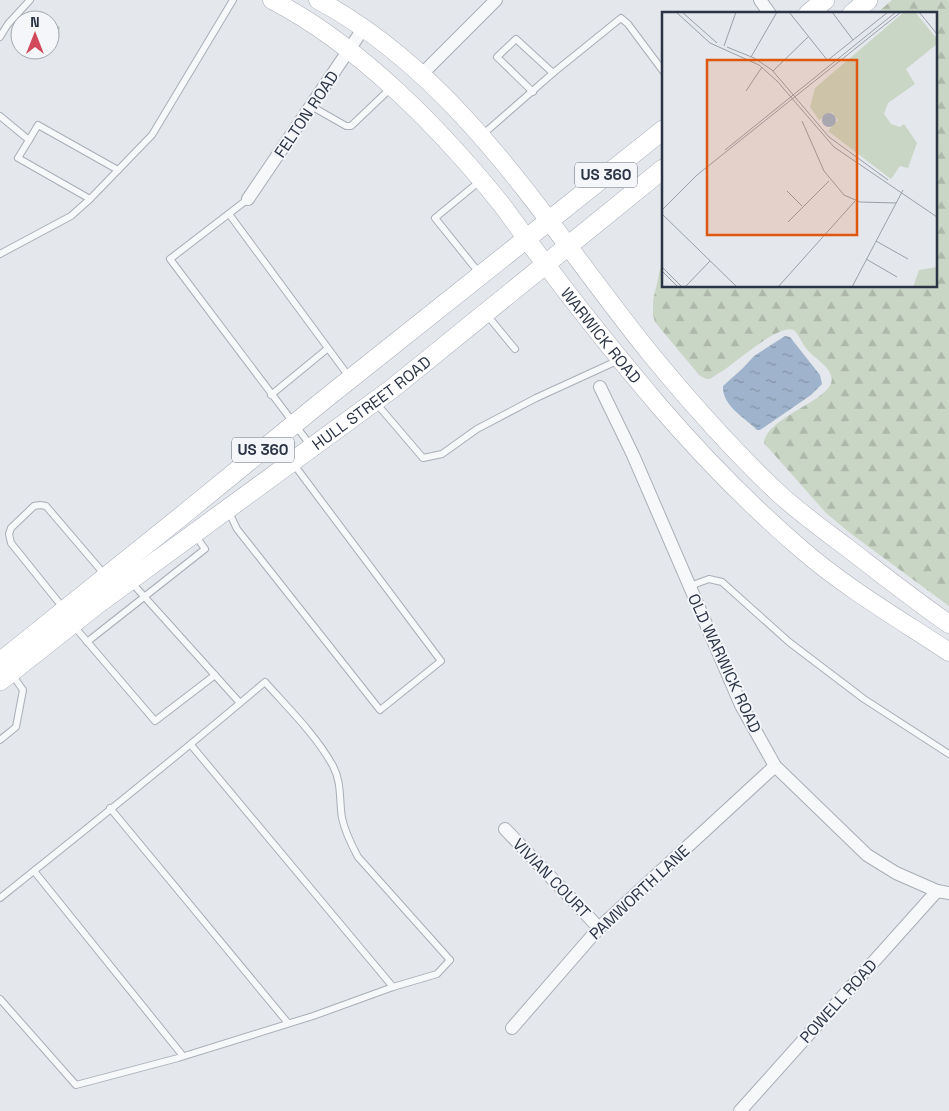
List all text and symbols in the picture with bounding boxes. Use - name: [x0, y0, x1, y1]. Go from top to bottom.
- north arrow: [10, 10, 60, 60]
- inset map: [662, 12, 936, 288]
- text: N: [30, 13, 40, 31]
- street label: FELTON ROAD: [270, 67, 343, 162]
- road number: US 360: [575, 162, 637, 188]
- street label: WARWICK ROAD: [556, 283, 646, 388]
- street label: HULL STREET ROAD: [308, 352, 435, 455]
- road number: US 360: [232, 438, 294, 462]
- street label: OLD WARWICK ROAD: [683, 590, 766, 736]
- street label: VIVIAN COURT: [508, 834, 595, 923]
- street label: PAMWORTH LANE: [585, 840, 694, 944]
- street label: POWELL ROAD: [795, 955, 882, 1048]

